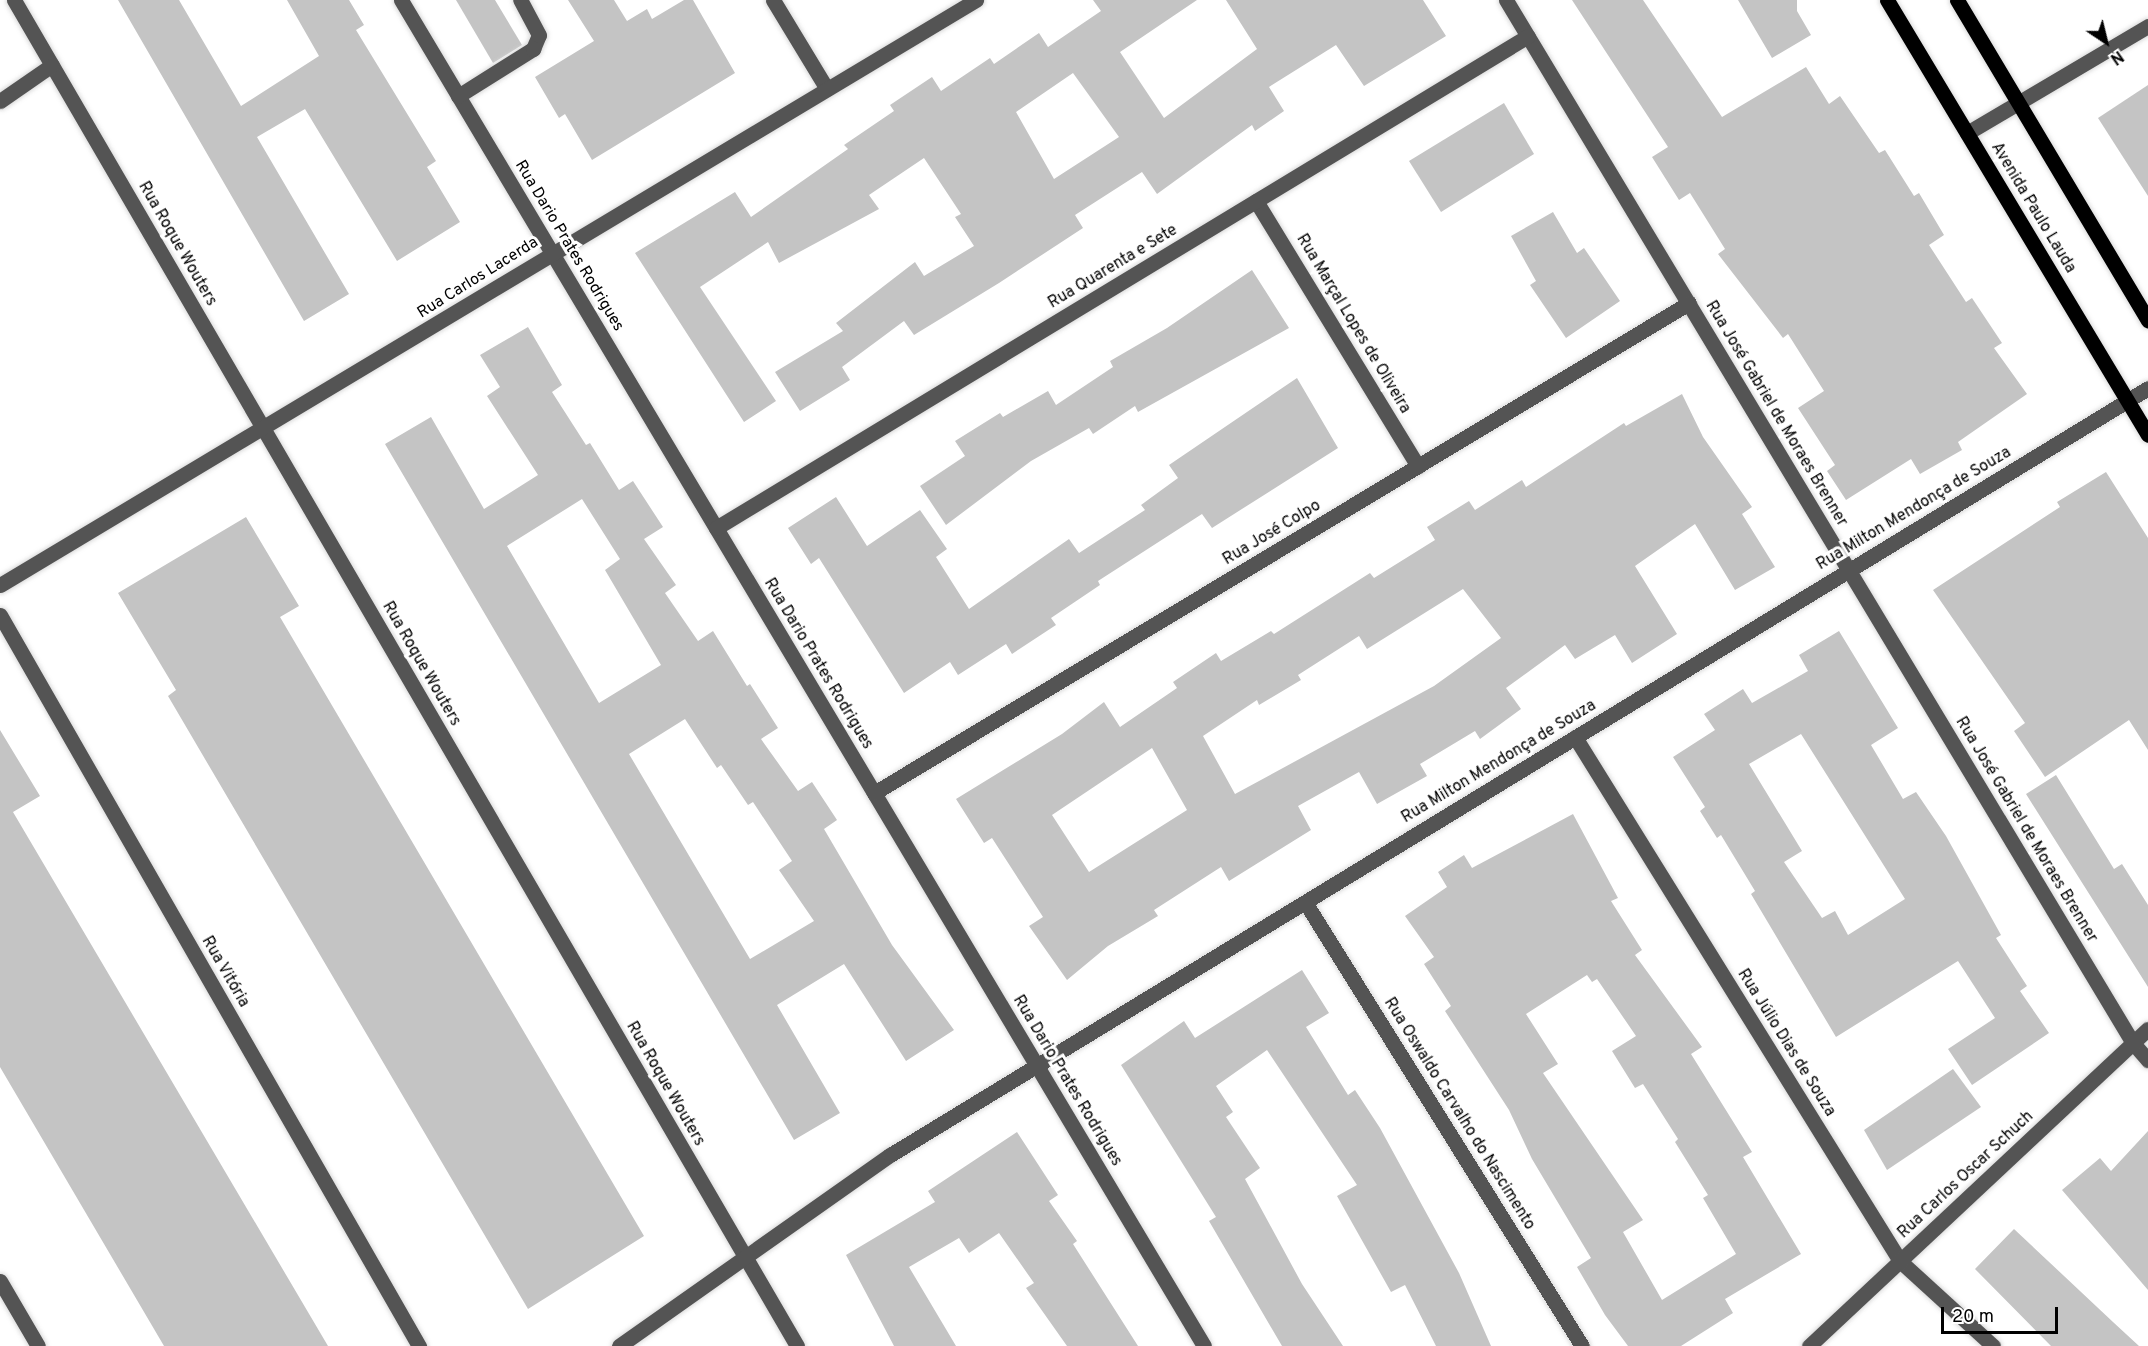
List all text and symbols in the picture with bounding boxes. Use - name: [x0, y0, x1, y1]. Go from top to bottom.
- north arrow: [2076, 12, 2136, 72]
- text: N: [2106, 45, 2127, 68]
- street label: Avenida Paulo Lauda: [1986, 139, 2080, 277]
- street label: Rua Dario Prates Rodrigues: [510, 157, 628, 335]
- street label: Rua Roque Wouters: [134, 178, 220, 310]
- street label: Rua Quarenta e Sete: [1045, 221, 1181, 313]
- street label: Rua Marçal Lopes de Oliveira: [1292, 231, 1414, 417]
- street label: Rua Carlos Lacerda: [414, 233, 542, 323]
- street label: Rua José Gabriel de Moraes Brenner: [1701, 298, 1851, 530]
- street label: Rua Milton Mendonça de Souza: [1813, 443, 2015, 575]
- street label: Rua José Colpo: [1220, 496, 1324, 570]
- street label: Rua Dario Prates Rodrigues: [759, 575, 877, 753]
- street label: Rua Roque Wouters: [378, 598, 464, 730]
- street label: Rua Milton Mendonça de Souza: [1398, 696, 1600, 828]
- street label: Rua José Gabriel de Moraes Brenner: [1951, 714, 2101, 946]
- street label: Rua Vitória: [197, 933, 253, 1011]
- street label: Rua Júlio Dias de Souza: [1733, 966, 1839, 1120]
- street label: Rua Dario Prates Rodrigues: [1008, 992, 1126, 1170]
- street label: Rua Oswaldo Carvalho do Nascimento: [1379, 994, 1539, 1234]
- street label: Rua Roque Wouters: [622, 1018, 708, 1150]
- street label: Rua Carlos Oscar Schuch: [1894, 1107, 2038, 1243]
- scale bar: [1944, 1295, 2061, 1333]
- text: 20 m: [1952, 1306, 1994, 1329]

